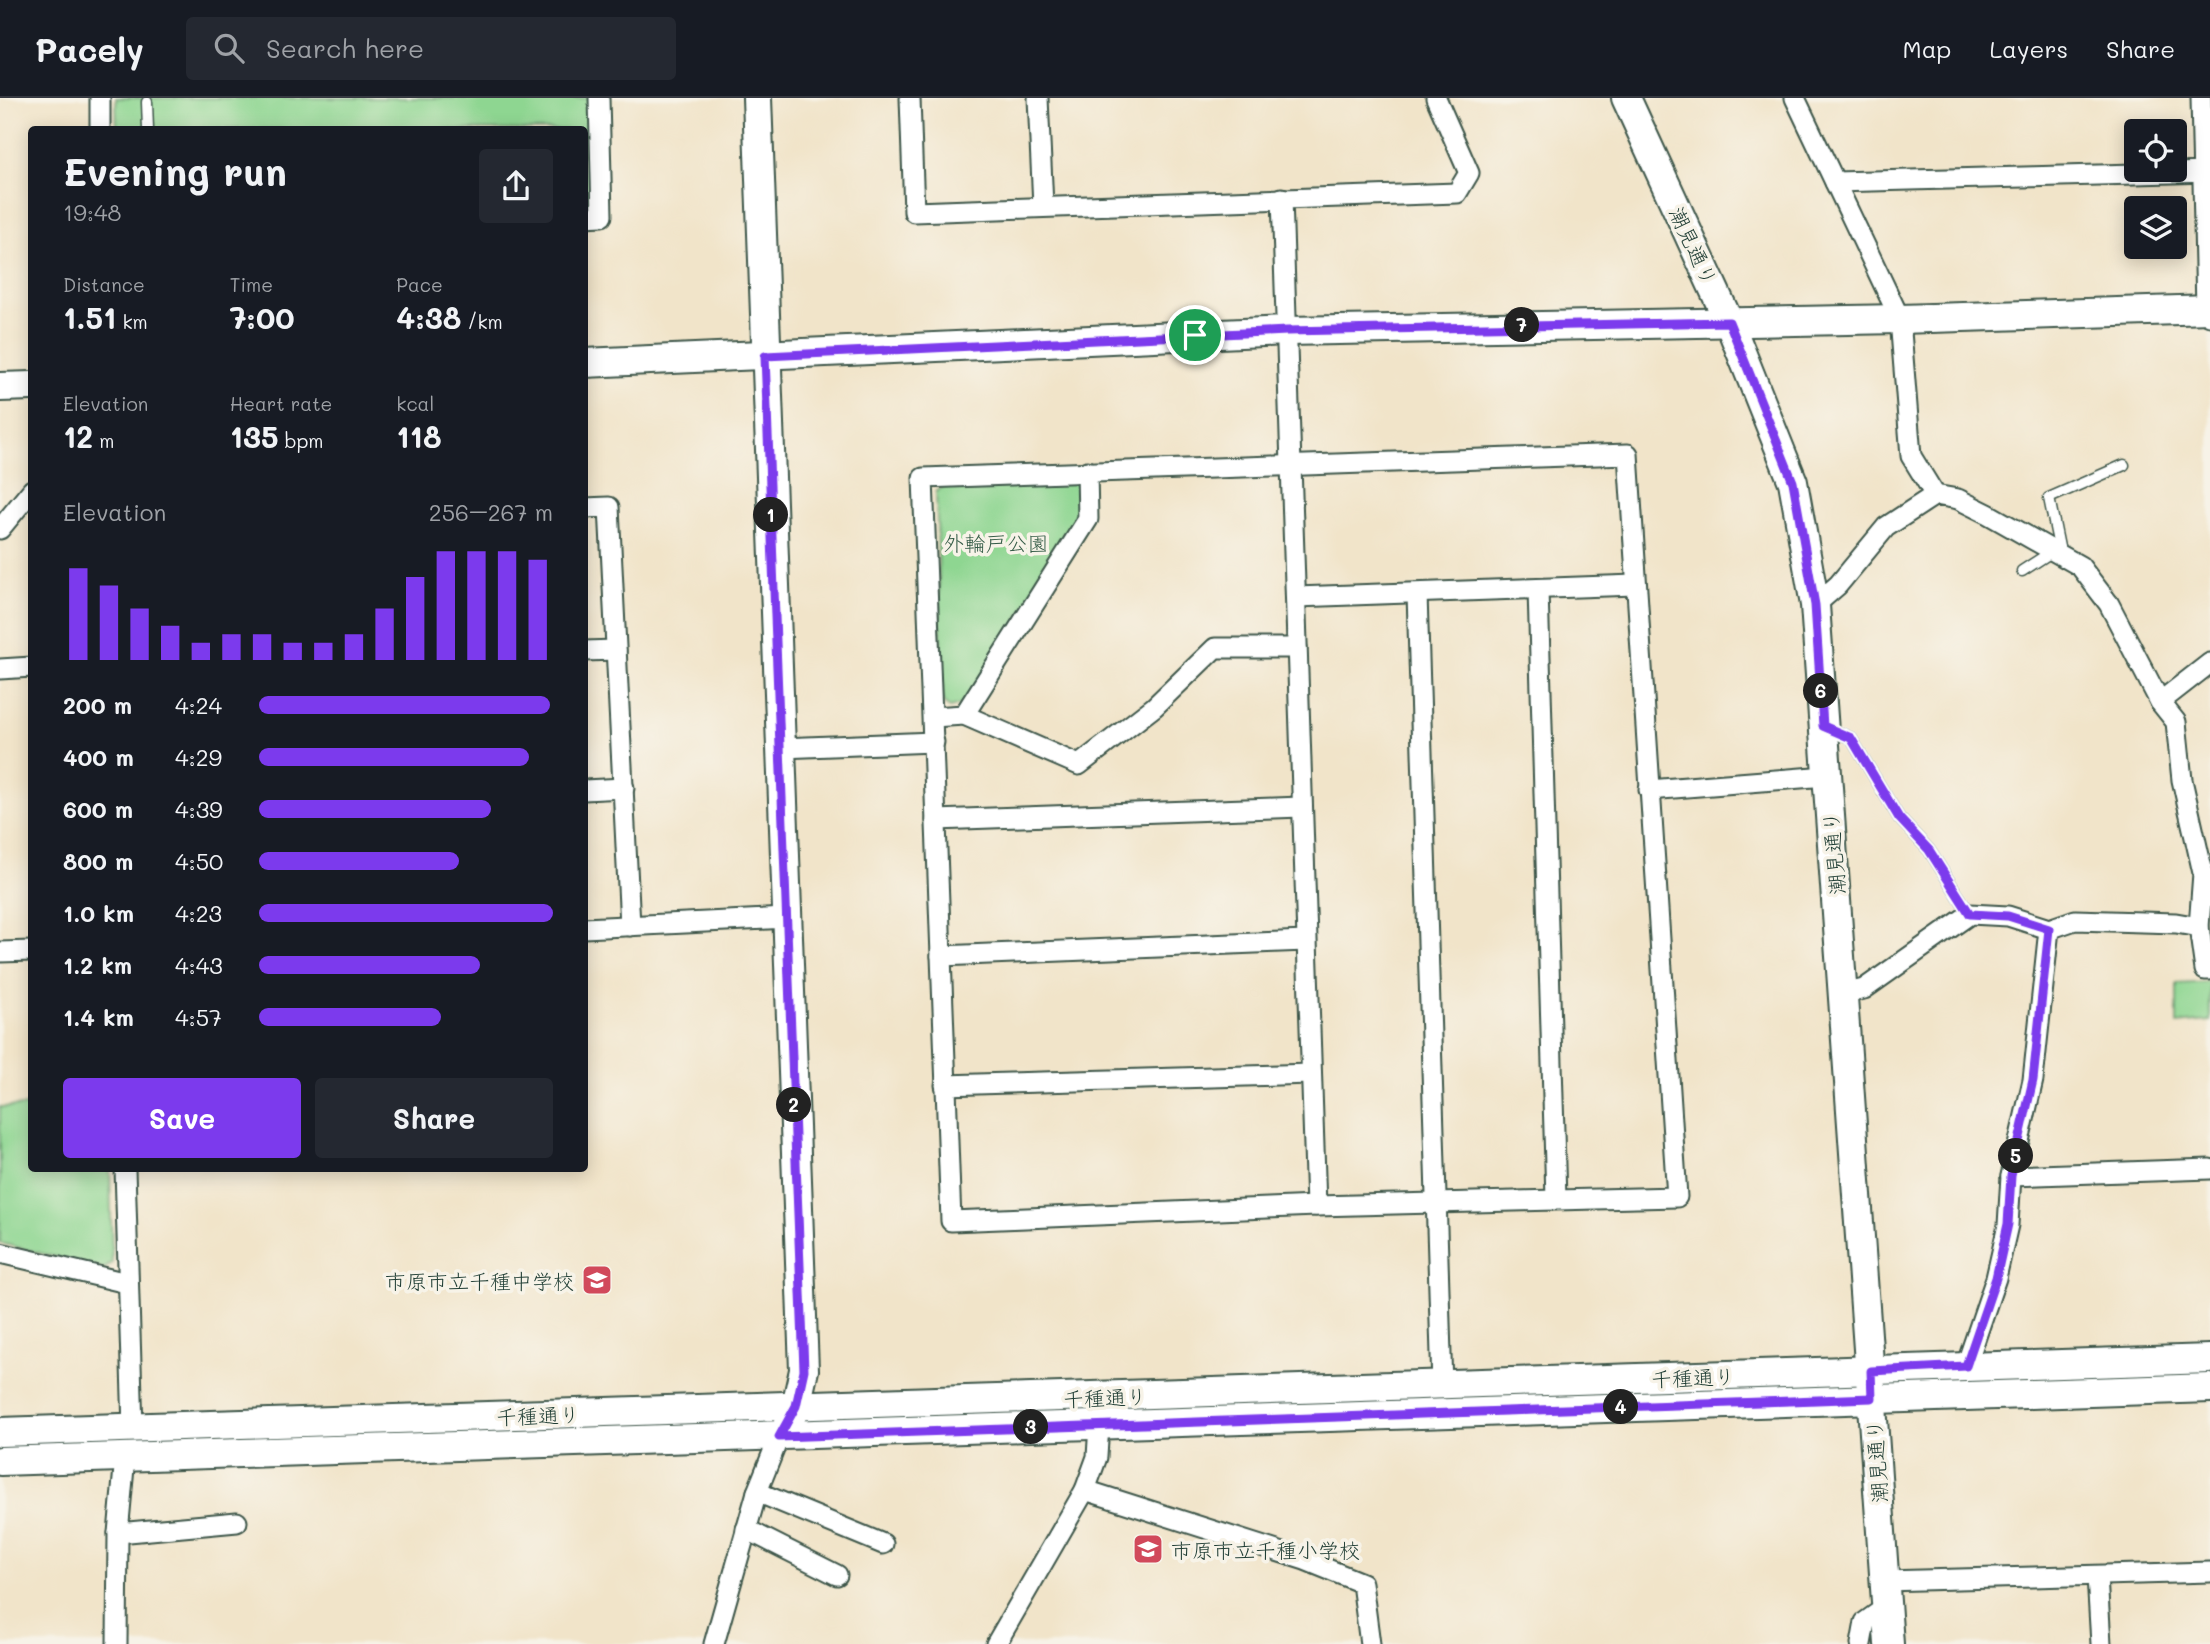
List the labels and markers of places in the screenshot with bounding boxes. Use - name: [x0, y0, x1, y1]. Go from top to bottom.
- pin: [1165, 305, 1225, 365]
- pin: 7: [1504, 308, 1540, 342]
- pin: 1: [754, 498, 788, 532]
- pin: 6: [1804, 674, 1839, 708]
- pin: 2: [776, 1088, 812, 1122]
- pin: 5: [1998, 1138, 2034, 1174]
- school or university icon: 市原市立千種中学校: [580, 1263, 614, 1297]
- place label: 市原市立千種中学校: [385, 1267, 574, 1294]
- pin: 4: [1604, 1390, 1638, 1424]
- pin: 3: [1014, 1410, 1048, 1444]
- school or university icon: 市原市立千種小学校: [1131, 1532, 1165, 1566]
- place label: 市原市立千種小学校: [1171, 1536, 1360, 1563]

